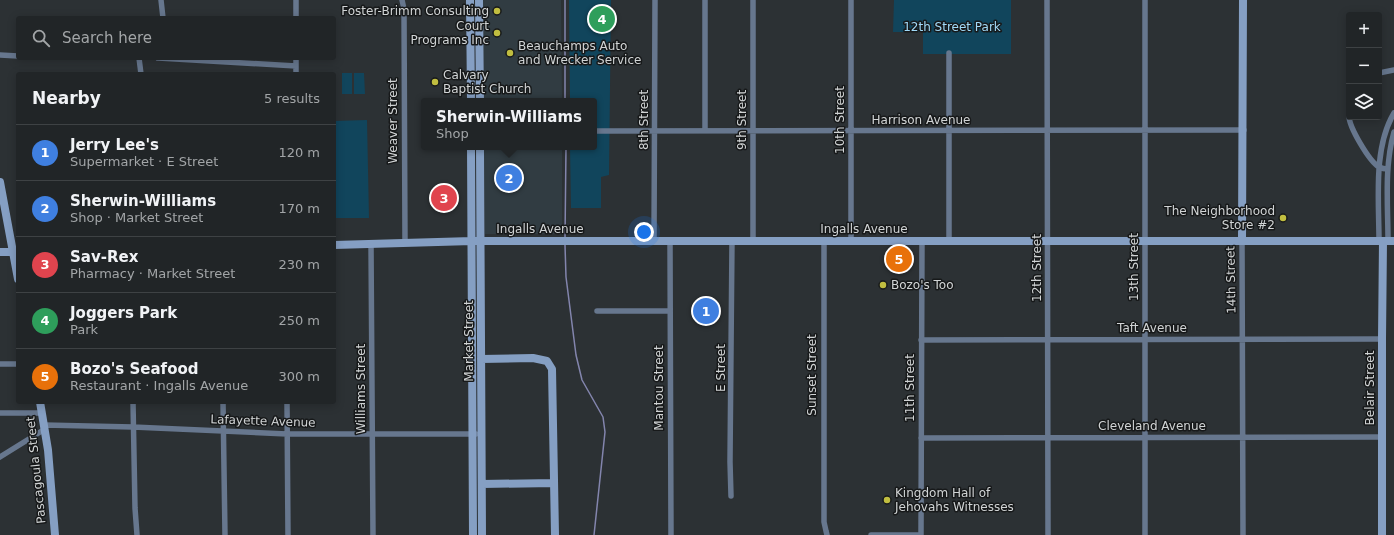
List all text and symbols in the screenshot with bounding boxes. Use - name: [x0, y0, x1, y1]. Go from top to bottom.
- place label: Foster-Brimm Consulting: [341, 4, 489, 18]
- pin: 4: [589, 4, 615, 34]
- marker: Foster-Brimm Consulting: [492, 6, 502, 16]
- map controls: [1346, 12, 1382, 120]
- button: +: [1346, 12, 1382, 48]
- search box: [16, 16, 336, 60]
- place label: Court Programs Inc: [411, 19, 489, 47]
- park label: 12th Street Park: [903, 20, 1001, 34]
- icon: search: [30, 27, 52, 49]
- marker: Court Programs Inc: [492, 28, 502, 38]
- text: Search here: [62, 29, 152, 47]
- place label: Beauchamps Auto and Wrecker Service: [518, 39, 641, 67]
- marker: Beauchamps Auto and Wrecker Service: [505, 48, 515, 58]
- button: −: [1346, 48, 1382, 84]
- place label: Calvary Baptist Church: [443, 68, 531, 96]
- marker: Calvary Baptist Church: [430, 77, 440, 87]
- street label: Weaver Street: [386, 78, 400, 164]
- button: layers: [1346, 84, 1382, 120]
- street label: 10th Street: [833, 86, 847, 154]
- text: Nearby: [32, 88, 101, 108]
- street label: 8th Street: [637, 90, 651, 150]
- street label: 9th Street: [735, 90, 749, 150]
- text: 5 results: [264, 91, 320, 106]
- popup: [421, 98, 597, 150]
- text: Sherwin-Williams: [436, 108, 582, 126]
- street label: Harrison Avenue: [872, 113, 970, 127]
- text: Shop: [436, 126, 469, 141]
- text: Jerry Lee's: [70, 136, 159, 154]
- text: 1: [40, 145, 50, 160]
- text: 120 m: [278, 145, 320, 160]
- text: Supermarket · E Street: [70, 154, 218, 169]
- pin: 2: [496, 163, 522, 193]
- pin: 3: [431, 183, 457, 213]
- text: Sherwin-Williams: [70, 192, 216, 210]
- text: 2: [40, 201, 50, 216]
- text: 170 m: [278, 201, 320, 216]
- place label: The Neighborhood Store #2: [1163, 204, 1275, 232]
- text: Shop · Market Street: [70, 210, 203, 225]
- marker: The Neighborhood Store #2: [1278, 213, 1288, 223]
- street label: Ingalls Avenue: [496, 222, 584, 236]
- your location: [634, 222, 654, 242]
- street label: Ingalls Avenue: [820, 222, 908, 236]
- street label: 13th Street: [1127, 233, 1141, 301]
- street label: 12th Street: [1030, 234, 1044, 302]
- pin: 5: [886, 244, 912, 274]
- street label: 14th Street: [1223, 246, 1239, 314]
- text: Sav-Rex: [70, 248, 138, 266]
- text: 3: [40, 257, 50, 272]
- text: 230 m: [278, 257, 320, 272]
- text: Pharmacy · Market Street: [70, 266, 235, 281]
- place label: Bozo's Too: [891, 278, 954, 292]
- marker: Bozo's Too: [878, 280, 888, 290]
- pin: 1: [693, 296, 719, 326]
- street label: Market Street: [462, 300, 476, 382]
- text: Joggers Park: [70, 304, 177, 322]
- text: 4: [40, 313, 50, 328]
- text: 250 m: [278, 313, 320, 328]
- street label: Taft Avenue: [1116, 321, 1187, 335]
- text: Park: [70, 322, 98, 337]
- street label: Sunset Street: [805, 334, 819, 416]
- street label: Williams Street: [354, 343, 368, 434]
- street label: E Street: [714, 344, 728, 392]
- street label: Mantou Street: [652, 345, 666, 431]
- street label: Belair Street: [1363, 350, 1377, 425]
- street label: 11th Street: [903, 354, 917, 422]
- text: Bozo's Seafood: [70, 360, 199, 378]
- text: 5: [40, 369, 50, 384]
- text: 300 m: [278, 369, 320, 384]
- text: Restaurant · Ingalls Avenue: [70, 378, 248, 393]
- street label: Lafayette Avenue: [210, 412, 316, 430]
- street label: Pascagoula Street: [23, 415, 49, 524]
- street label: Cleveland Avenue: [1098, 419, 1206, 433]
- place label: Kingdom Hall of Jehovahs Witnesses: [894, 486, 1014, 514]
- marker: Kingdom Hall of Jehovahs Witnesses: [882, 495, 892, 505]

